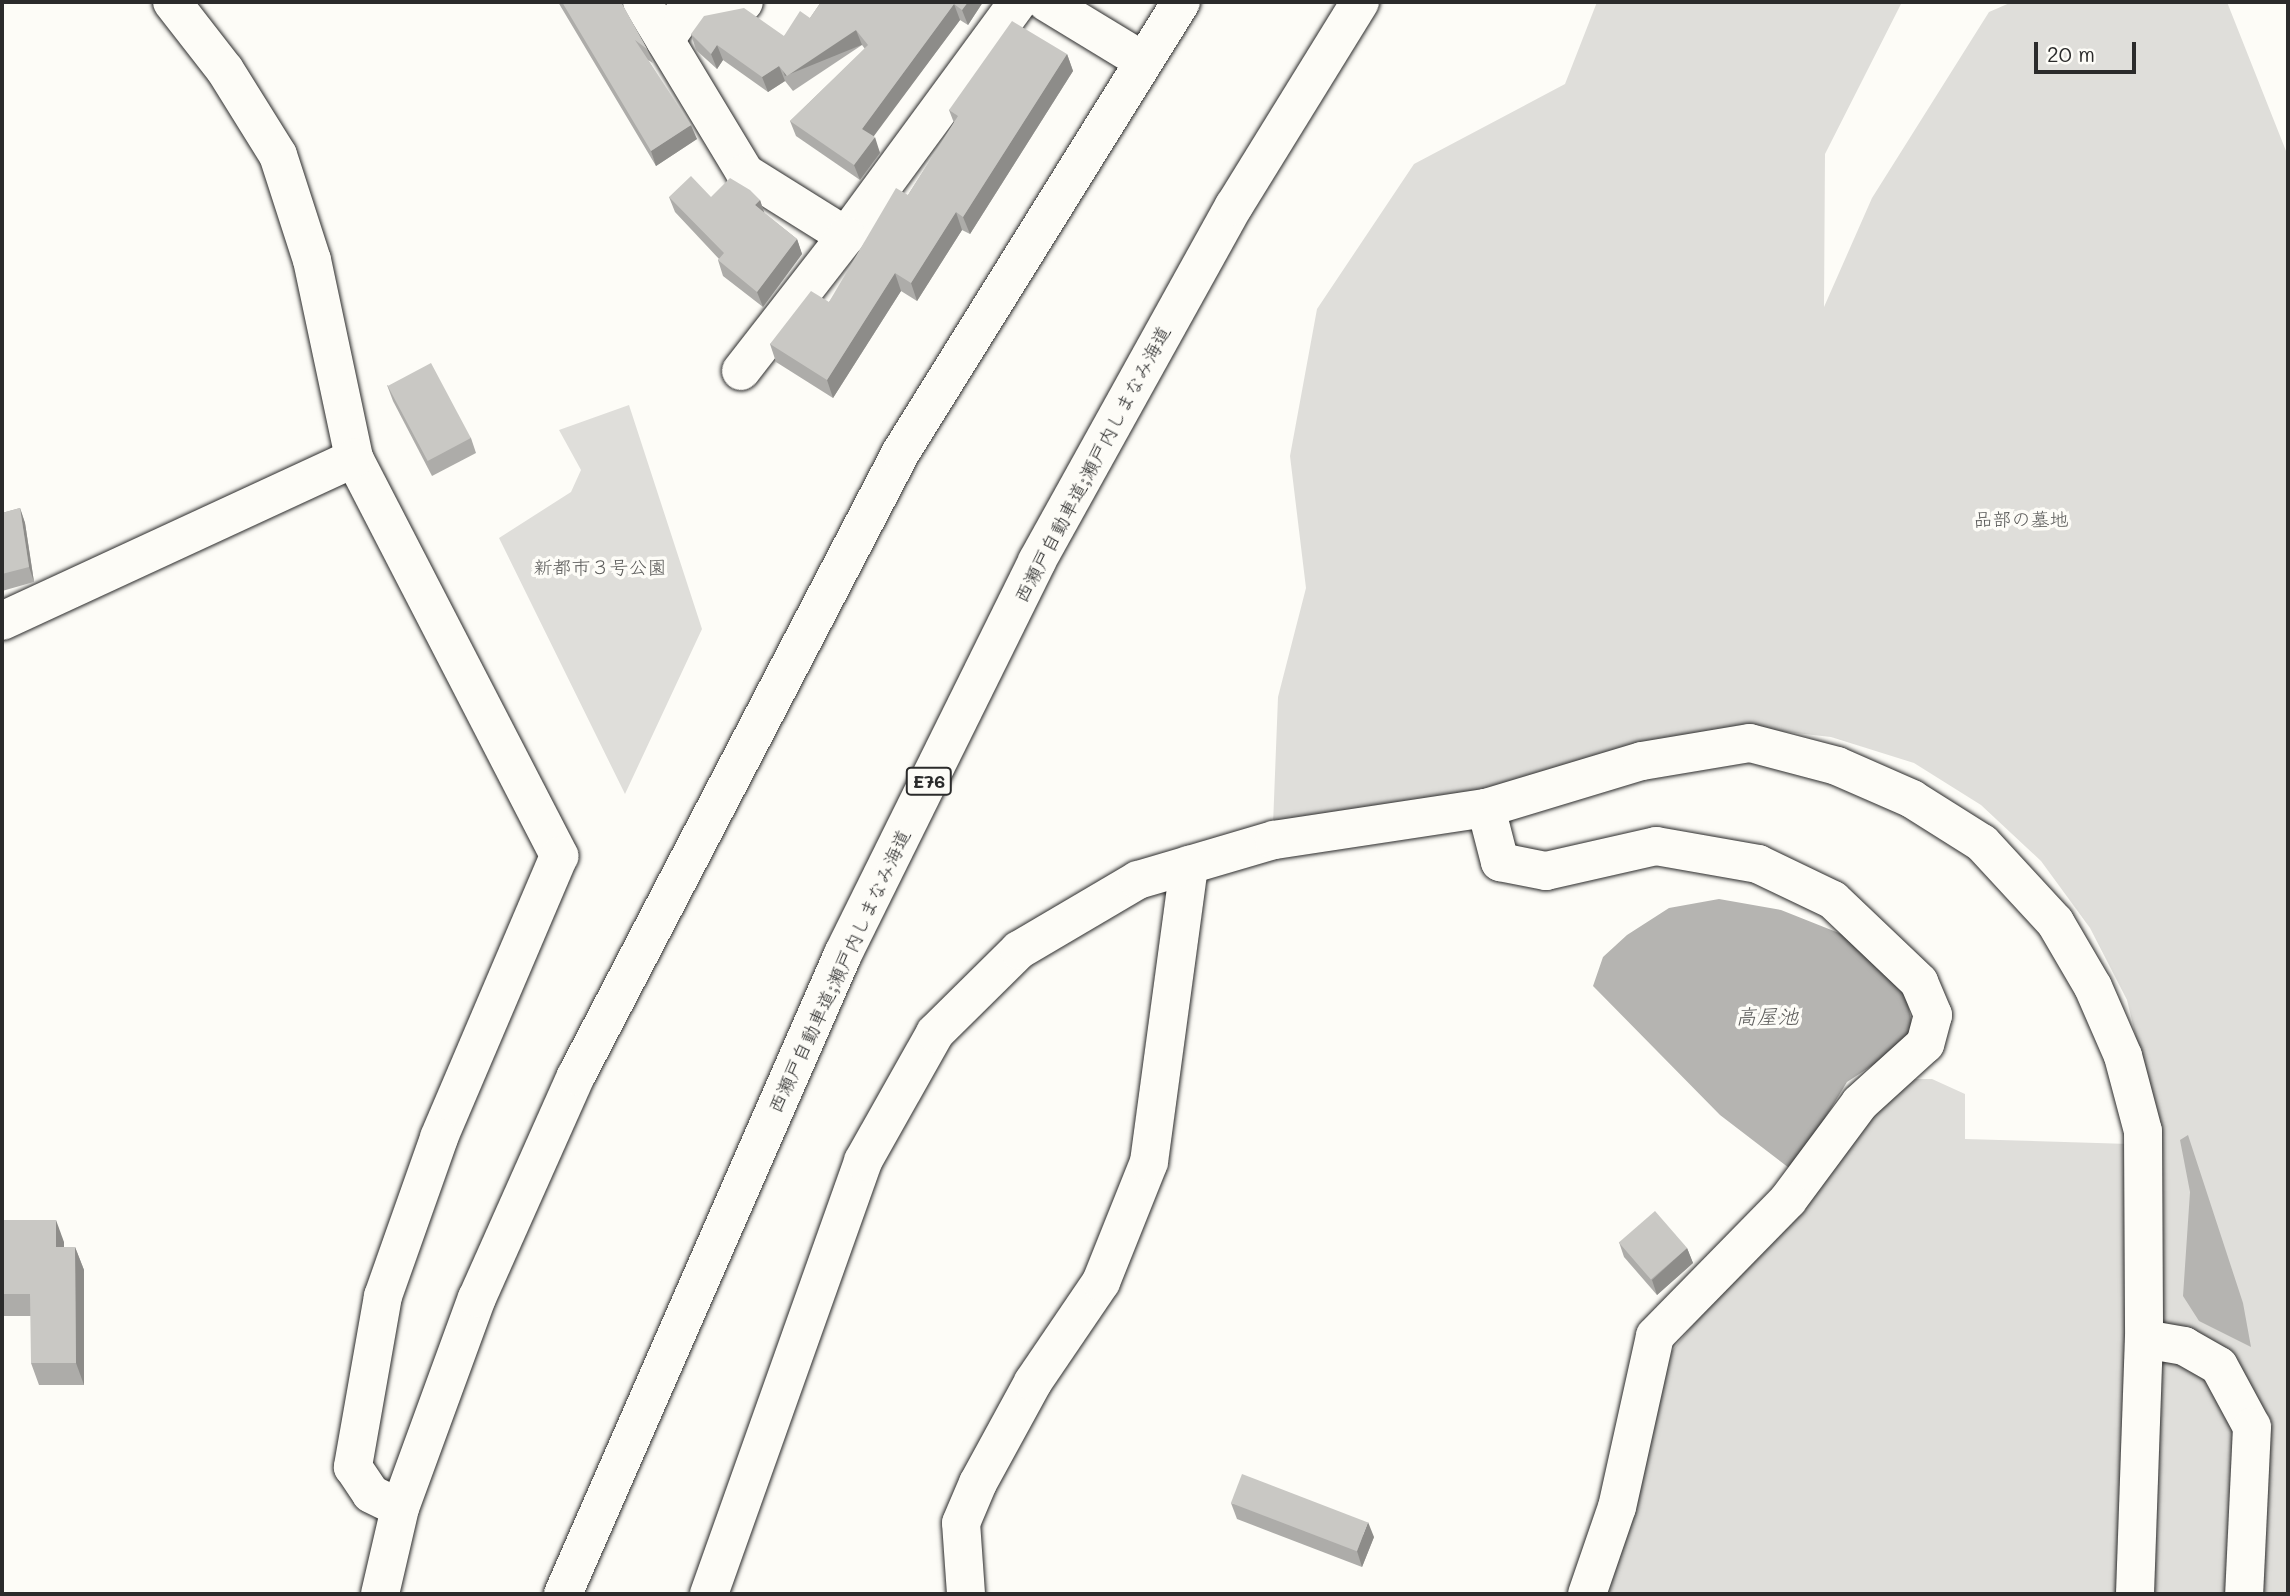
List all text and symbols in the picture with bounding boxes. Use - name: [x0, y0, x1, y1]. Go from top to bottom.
- scale bar: [2038, 28, 2140, 72]
- text: 20 m: [2047, 40, 2095, 67]
- street label: 西瀬戸自動車道;瀬戸内しまなみ海道: [1009, 322, 1175, 606]
- park label: 品部の墓地: [1974, 508, 2068, 530]
- park label: 新都市３号公園: [534, 556, 666, 578]
- road number: E76: [904, 766, 954, 796]
- street label: 西瀬戸自動車道;瀬戸内しまなみ海道: [763, 826, 915, 1116]
- water label: 高屋池: [1736, 1003, 1798, 1029]

